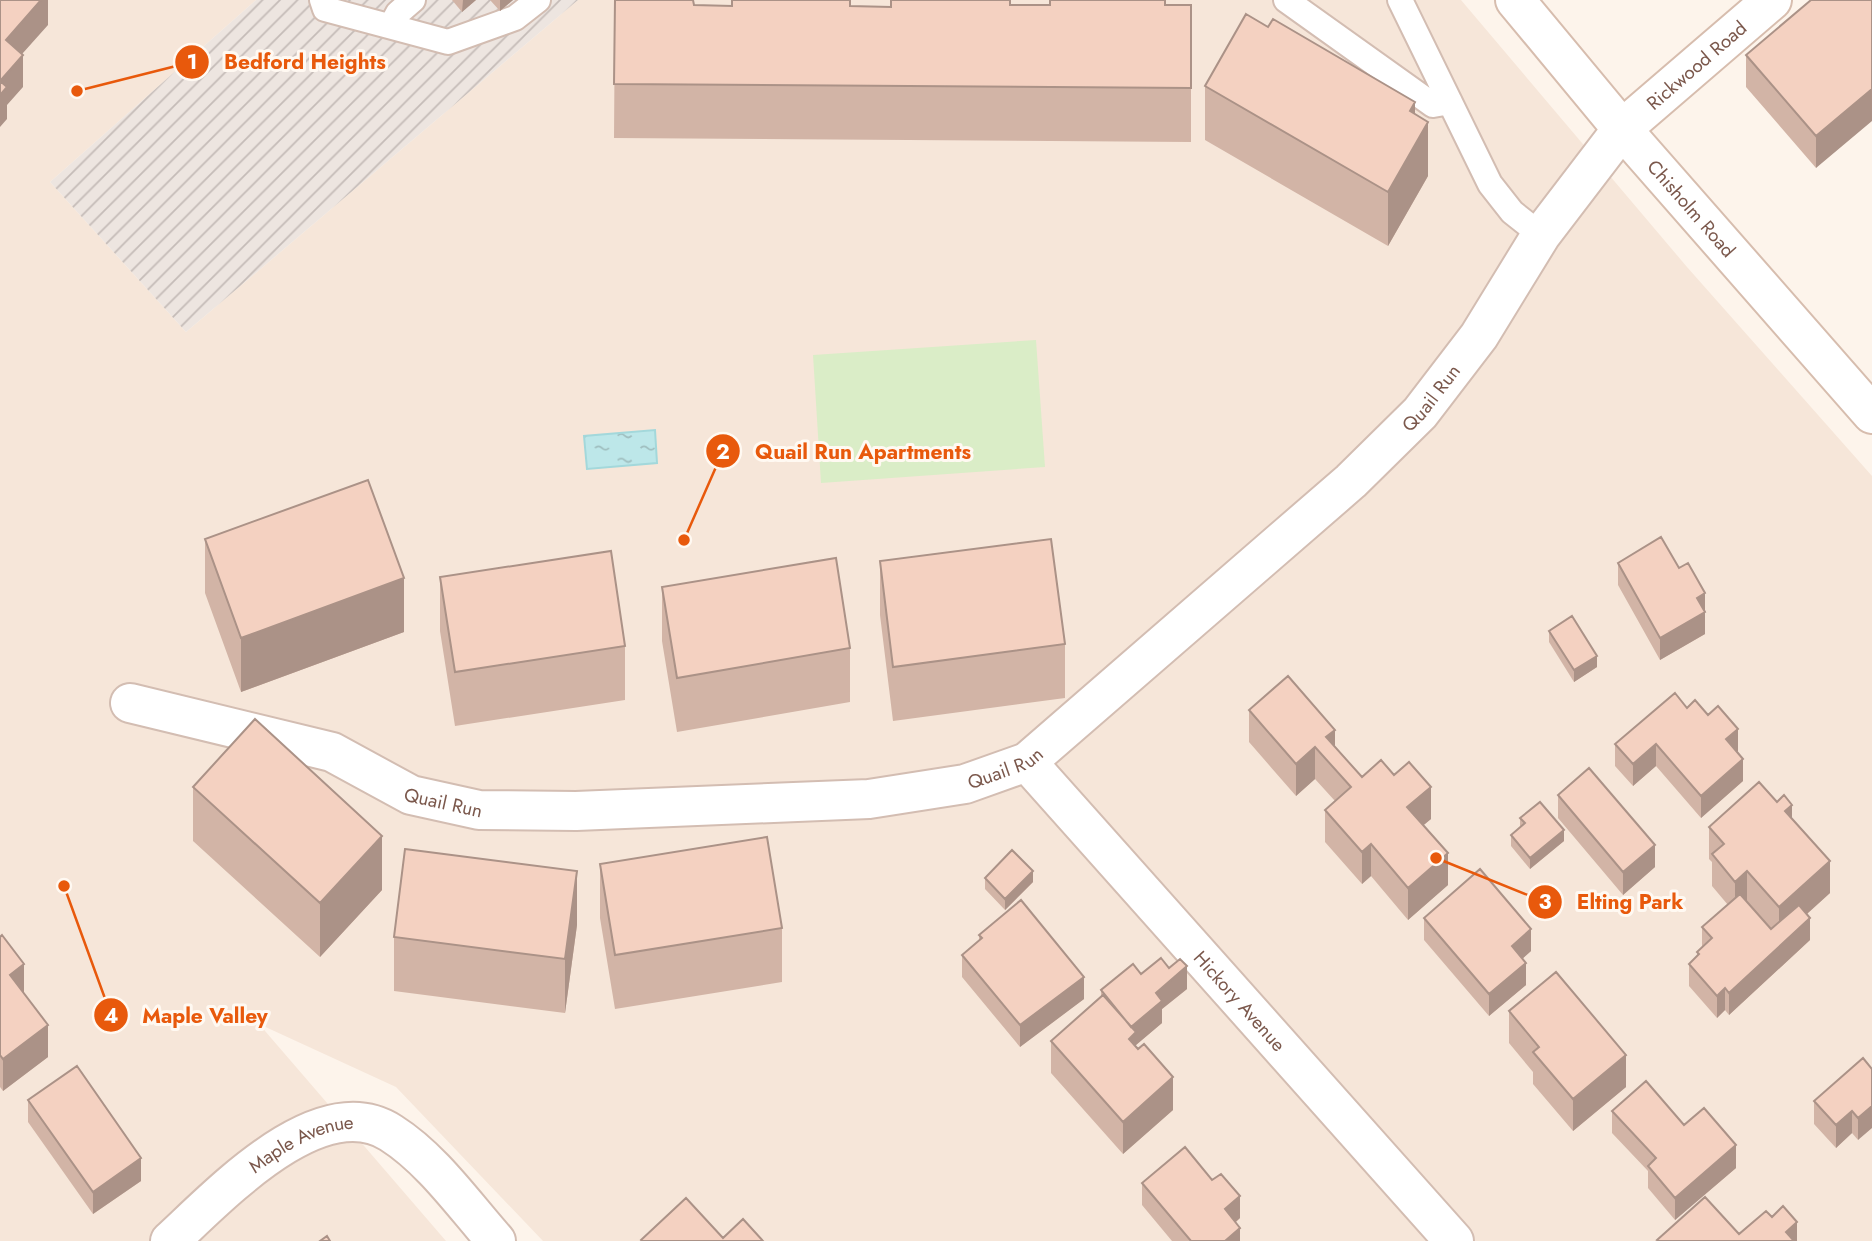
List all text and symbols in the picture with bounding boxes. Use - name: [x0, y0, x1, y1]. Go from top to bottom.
- street label: Rickwood Road: [1640, 14, 1752, 116]
- callout: Bedford Heights: [175, 41, 399, 83]
- text: 1: [187, 47, 197, 77]
- text: Bedford Heights: [224, 47, 386, 77]
- street label: Chisholm Road: [1641, 154, 1742, 263]
- street label: Quail Run: [1395, 358, 1466, 438]
- callout: Quail Run Apartments: [706, 430, 984, 472]
- text: 2: [716, 437, 730, 467]
- text: Quail Run Apartments: [755, 437, 971, 467]
- street label: Quail Run: [964, 740, 1049, 796]
- street label: Quail Run: [402, 780, 485, 824]
- callout: Elting Park: [1528, 881, 1697, 923]
- text: 3: [1538, 887, 1552, 917]
- text: Elting Park: [1577, 887, 1683, 917]
- street label: Hickory Avenue: [1188, 945, 1292, 1057]
- callout: Maple Valley: [94, 994, 282, 1036]
- text: 4: [104, 1001, 118, 1031]
- text: Maple Valley: [142, 1001, 269, 1031]
- street label: Maple Avenue: [243, 1108, 354, 1179]

